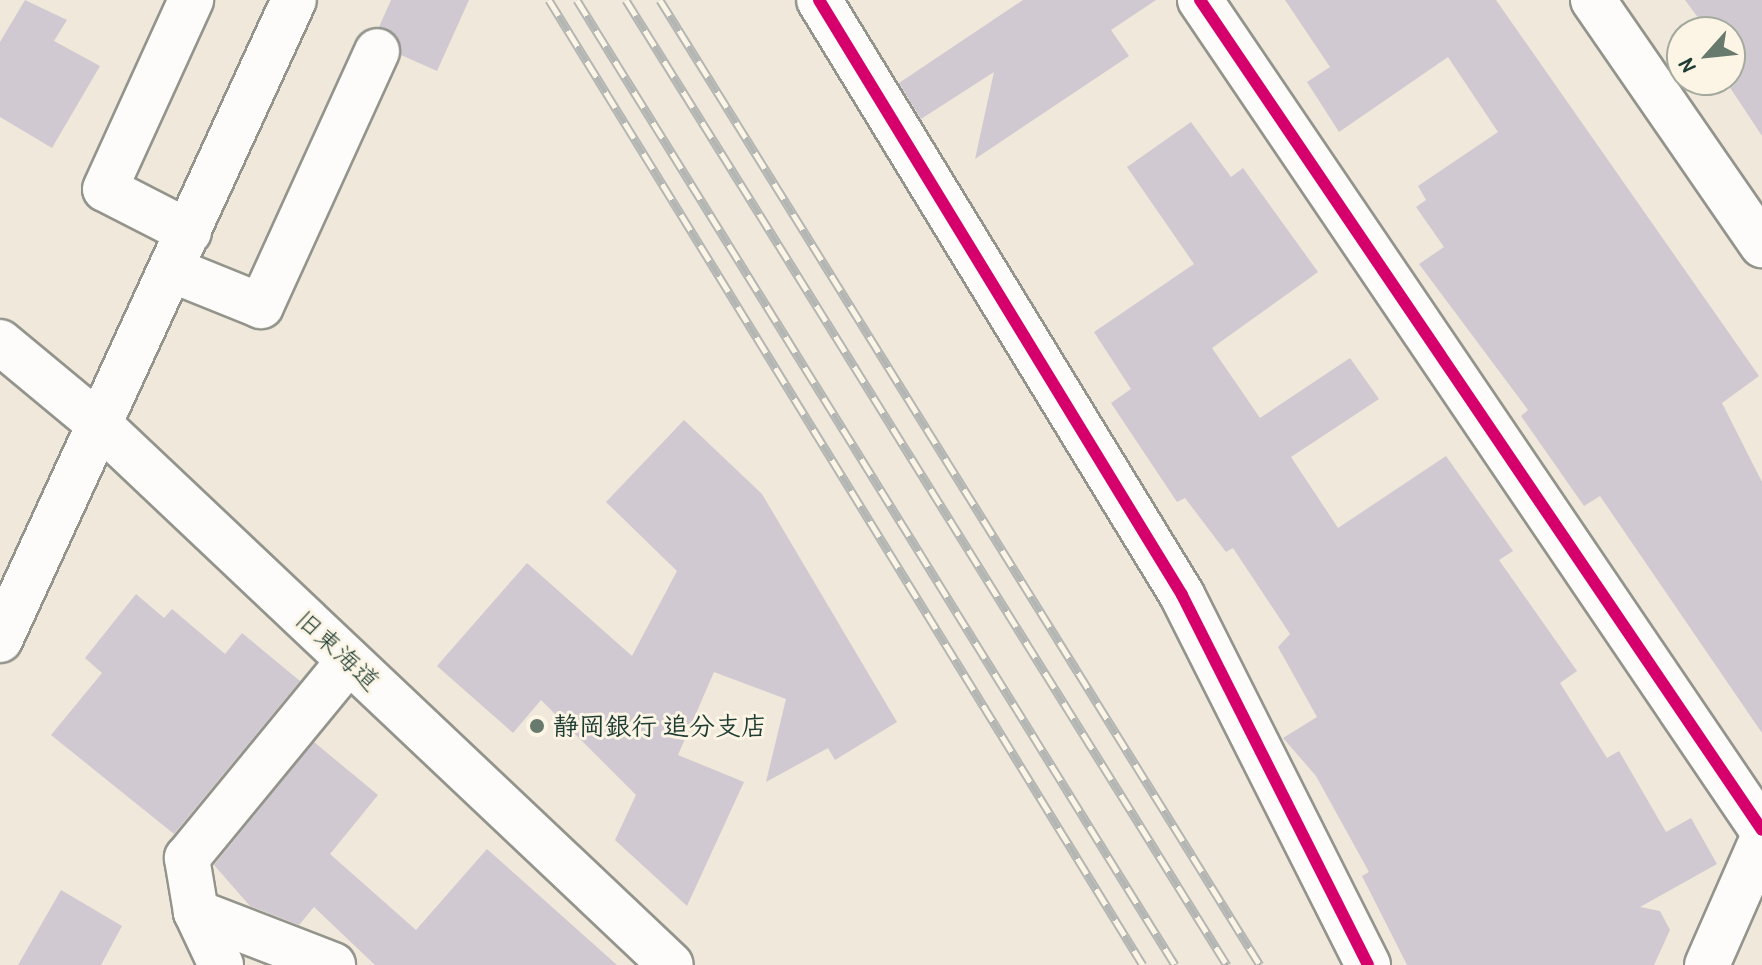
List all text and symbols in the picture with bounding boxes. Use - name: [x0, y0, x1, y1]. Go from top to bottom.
- north arrow: [1666, 16, 1746, 96]
- text: N: [1670, 54, 1702, 78]
- street label: 旧東海道: [289, 603, 387, 697]
- place label: 静岡銀行 追分支店: [553, 710, 767, 742]
- marker: 静岡銀行 追分支店: [528, 717, 546, 735]

